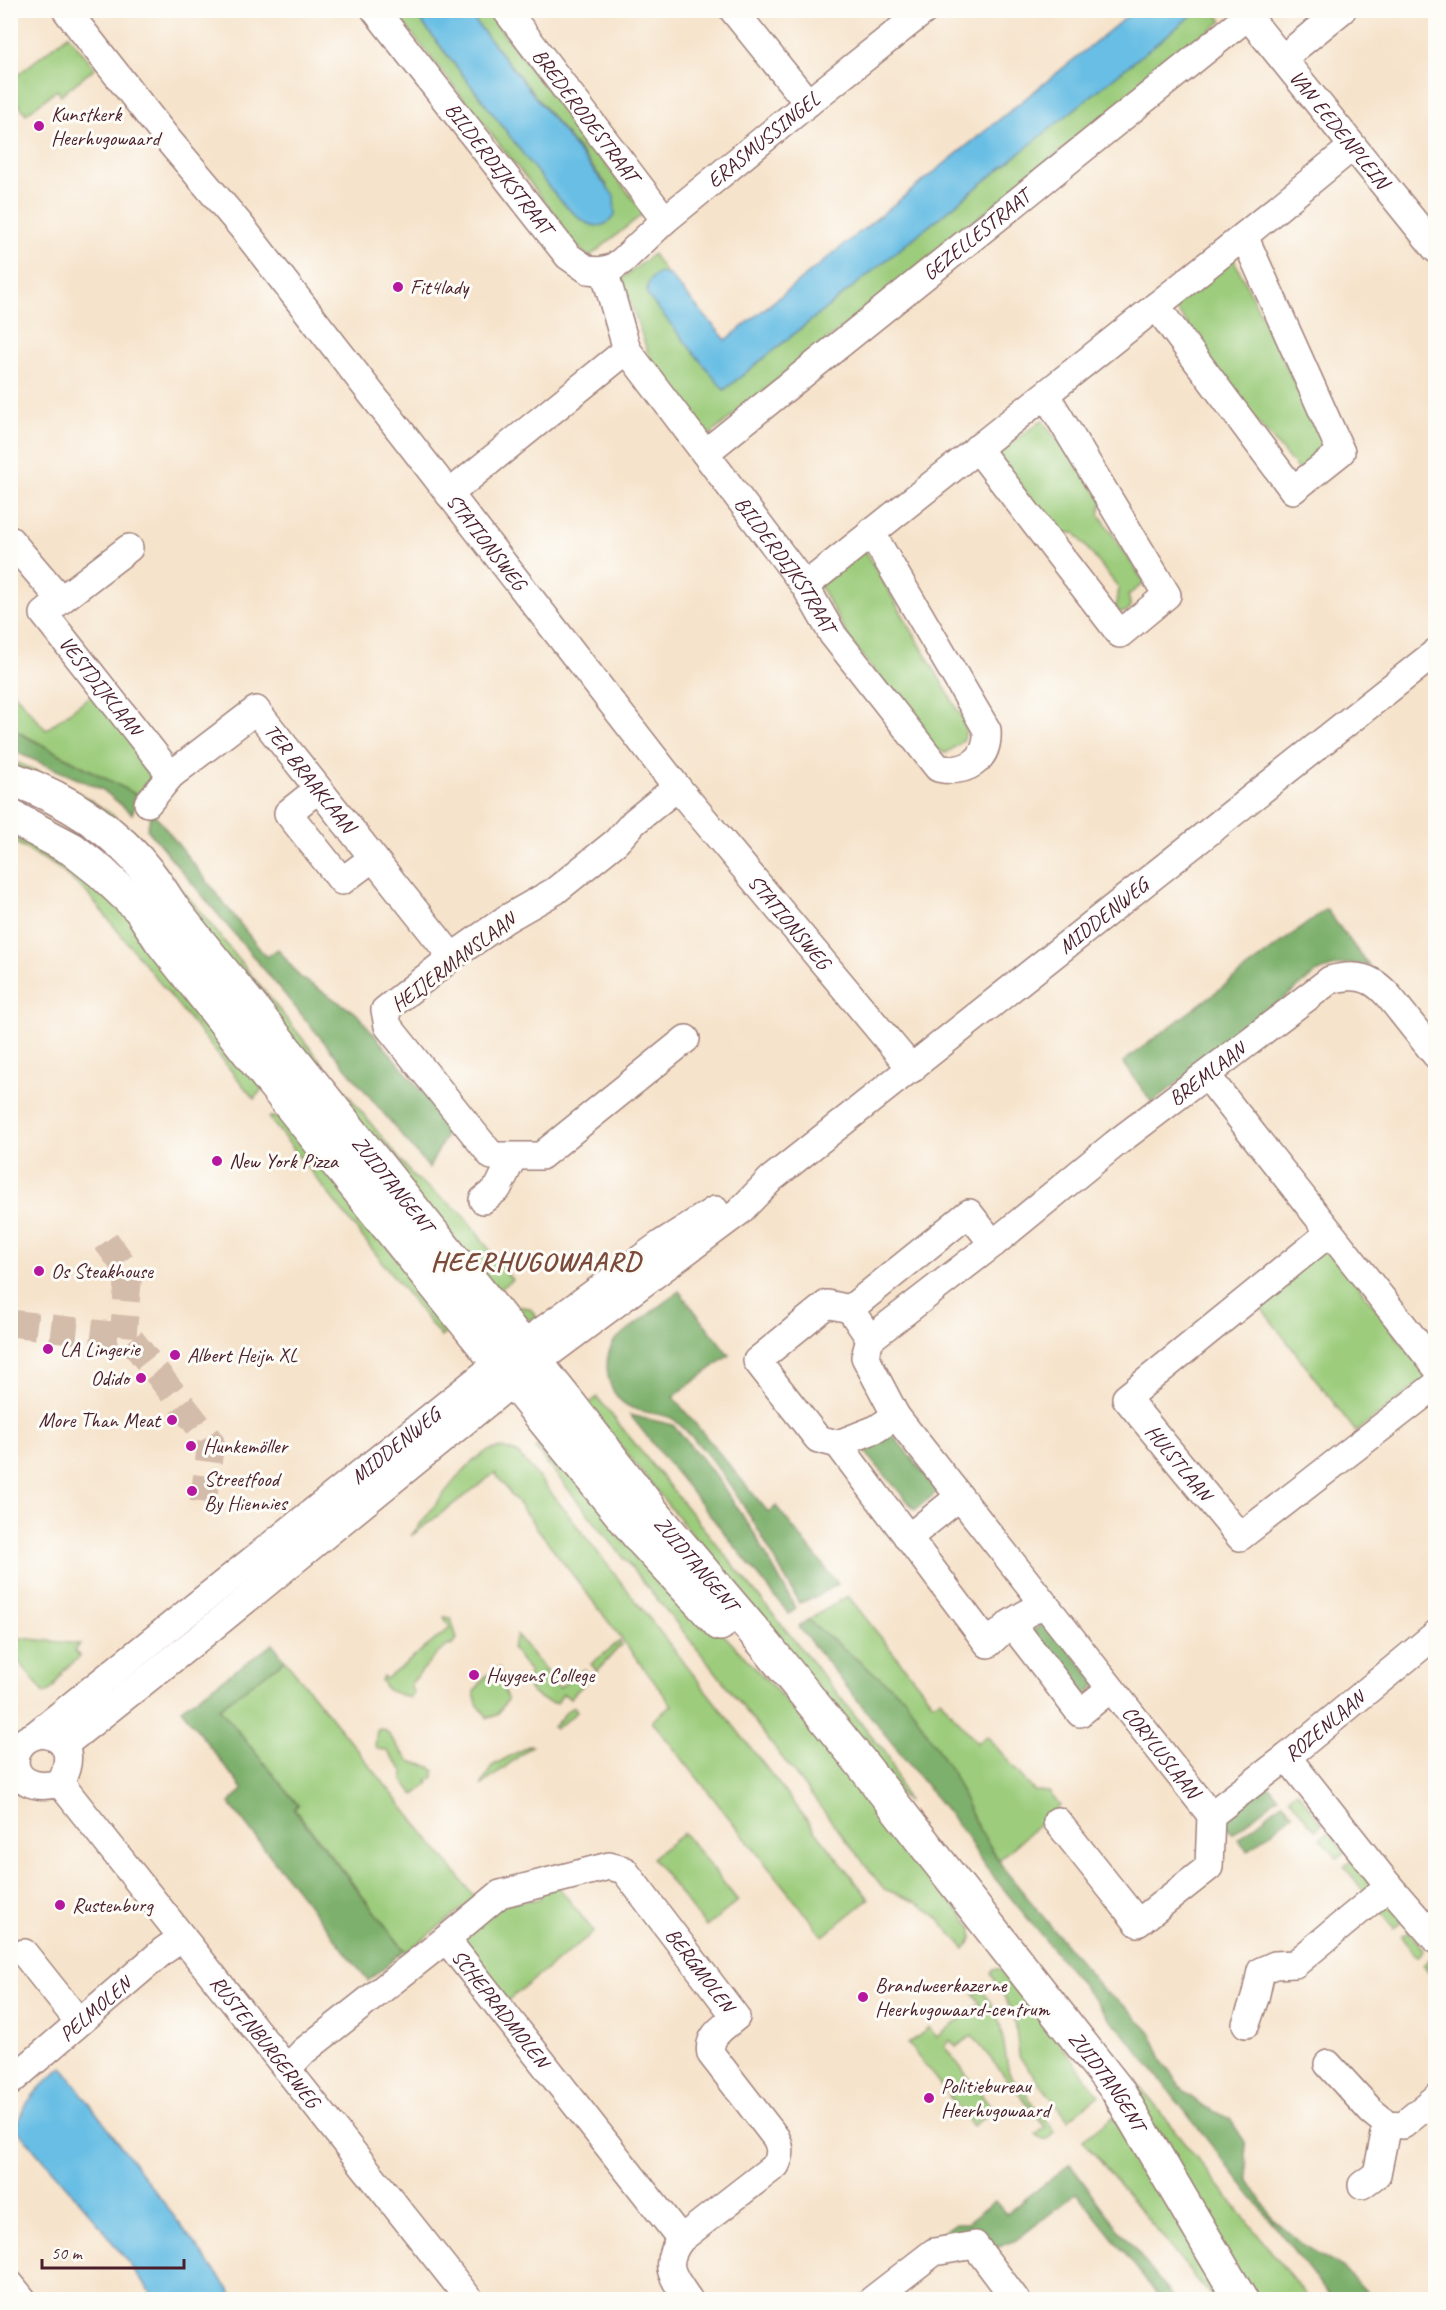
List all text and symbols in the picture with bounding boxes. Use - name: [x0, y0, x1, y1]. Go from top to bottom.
- street label: BREDERODESTRAAT: [527, 43, 648, 191]
- street label: VAN EEDENPLEIN: [1284, 65, 1397, 196]
- street label: ERASMUSSINGEL: [702, 86, 825, 193]
- street label: BILDERDIJKSTRAAT: [439, 97, 562, 243]
- place label: Kunstkerk Heerhugowaard: [51, 101, 162, 151]
- marker: Kunstkerk Heerhugowaard: [32, 119, 46, 133]
- street label: GEZELLESTRAAT: [917, 180, 1039, 286]
- place label: Fit4lady: [410, 274, 470, 300]
- marker: Fit4lady: [391, 280, 405, 294]
- street label: STATIONSWEG: [441, 488, 534, 598]
- street label: BILDERDIJKSTRAAT: [729, 491, 844, 642]
- street label: VESTDIJKLAAN: [53, 631, 150, 743]
- street label: TER BRAAKLAAN: [259, 718, 363, 840]
- street label: STATIONSWEG: [742, 869, 838, 977]
- street label: MIDDENWEG: [1053, 870, 1156, 959]
- street label: HEIJERMANSLAAN: [386, 905, 523, 1017]
- street label: BREMLAAN: [1163, 1035, 1253, 1111]
- street label: ZUIDTANGENT: [347, 1130, 443, 1241]
- place label: New York Pizza: [229, 1148, 340, 1174]
- marker: New York Pizza: [210, 1154, 224, 1168]
- district label: HEERHUGOWAARD: [430, 1244, 643, 1278]
- place label: Os Steakhouse: [51, 1258, 154, 1284]
- marker: Os Steakhouse: [32, 1264, 46, 1278]
- place label: LA Lingerie: [60, 1336, 142, 1362]
- marker: LA Lingerie: [41, 1342, 55, 1356]
- place label: Albert Heijn XL: [187, 1342, 299, 1368]
- marker: Albert Heijn XL: [168, 1348, 182, 1362]
- place label: Odido: [91, 1365, 132, 1391]
- marker: Odido: [134, 1371, 148, 1385]
- street label: MIDDENWEG: [345, 1400, 448, 1489]
- place label: More Than Meat: [38, 1407, 162, 1433]
- marker: More Than Meat: [165, 1413, 179, 1427]
- street label: HULSTLAAN: [1140, 1419, 1220, 1508]
- place label: Hunkemöller: [203, 1433, 289, 1459]
- marker: Hunkemöller: [184, 1439, 198, 1453]
- place label: Streetfood By Hiennies: [204, 1466, 288, 1516]
- marker: Streetfood By Hiennies: [185, 1484, 199, 1498]
- street label: ZUIDTANGENT: [649, 1511, 747, 1620]
- place label: Huygens College: [486, 1662, 595, 1688]
- marker: Huygens College: [467, 1668, 481, 1682]
- street label: ROZENLAAN: [1279, 1684, 1372, 1767]
- street label: CORYLUSLAAN: [1117, 1700, 1208, 1806]
- place label: Rustenburg: [72, 1892, 154, 1918]
- marker: Rustenburg: [53, 1898, 67, 1912]
- street label: BERGMOLEN: [660, 1923, 742, 2020]
- street label: SCHEPRADMOLEN: [446, 1944, 557, 2075]
- street label: PELMOLEN: [54, 1969, 138, 2047]
- street label: RUSTENBURGERWEG: [205, 1970, 327, 2115]
- place label: Brandweerkazerne Heerhugowaard-centrum: [875, 1972, 1051, 2022]
- marker: Brandweerkazerne Heerhugowaard-centrum: [856, 1990, 870, 2004]
- street label: ZUIDTANGENT: [1063, 2026, 1154, 2139]
- place label: Politiebureau Heerhugowaard: [941, 2073, 1052, 2123]
- marker: Politiebureau Heerhugowaard: [922, 2091, 936, 2105]
- scale bar: [42, 2232, 184, 2270]
- text: 50 m: [51, 2242, 84, 2264]

